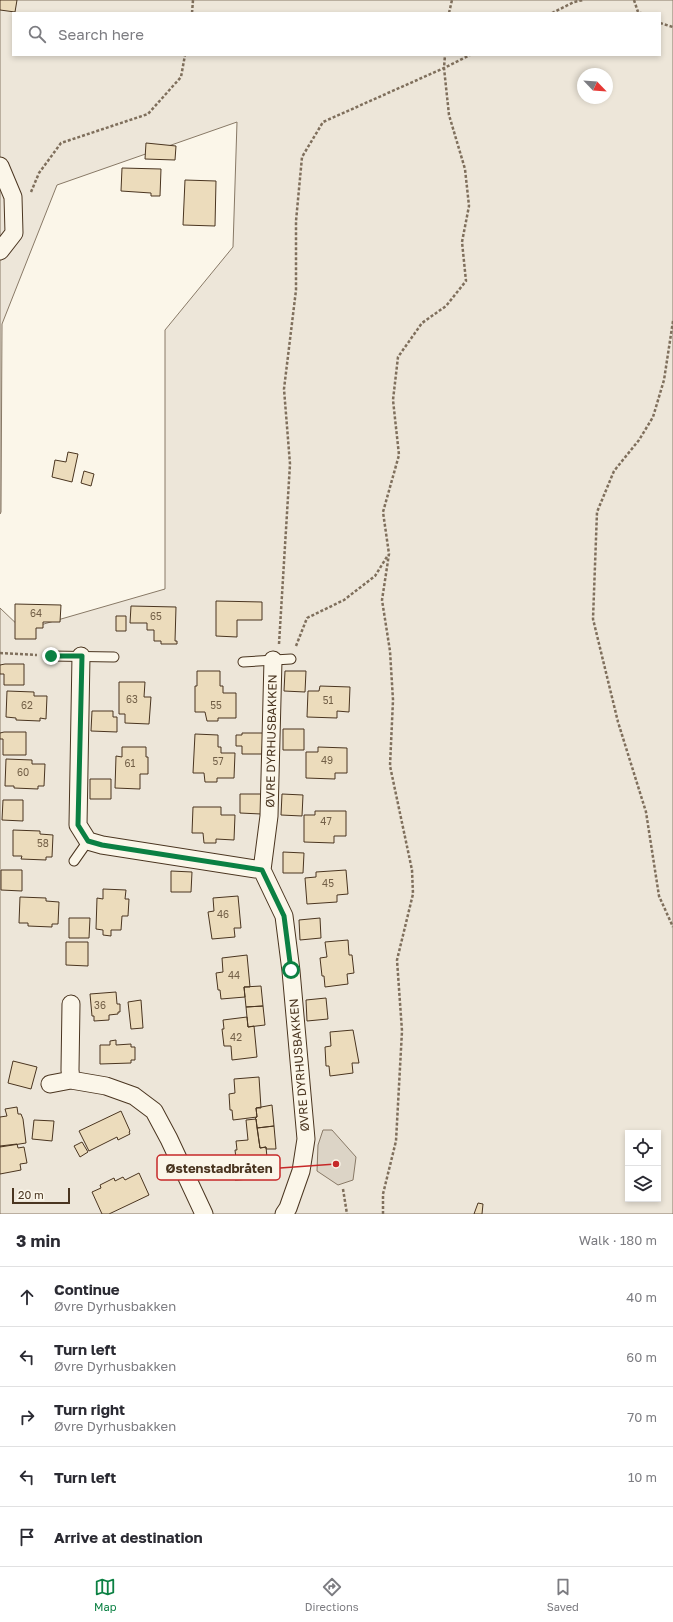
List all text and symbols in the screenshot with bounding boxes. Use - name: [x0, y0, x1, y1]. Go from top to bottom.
- search box: [12, 12, 661, 56]
- icon: search: [26, 23, 48, 45]
- text: Search here: [58, 25, 144, 43]
- north arrow: [577, 68, 613, 104]
- house number: 64: [30, 607, 42, 619]
- house number: 65: [150, 610, 162, 622]
- route end: [42, 647, 60, 665]
- street label: ØVRE DYRHUSBAKKEN: [262, 674, 280, 808]
- house number: 63: [126, 693, 138, 705]
- house number: 51: [323, 694, 333, 706]
- house number: 62: [21, 699, 33, 711]
- house number: 55: [210, 699, 222, 711]
- house number: 49: [321, 754, 333, 766]
- house number: 57: [212, 755, 224, 767]
- house number: 61: [125, 757, 136, 769]
- house number: 60: [17, 766, 29, 778]
- house number: 47: [320, 815, 332, 827]
- house number: 58: [37, 837, 49, 849]
- house number: 45: [322, 877, 334, 889]
- house number: 46: [217, 908, 229, 920]
- route start: [282, 961, 300, 979]
- house number: 44: [228, 969, 240, 981]
- street label: ØVRE DYRHUSBAKKEN: [286, 998, 312, 1132]
- house number: 36: [94, 999, 106, 1011]
- house number: 42: [230, 1031, 242, 1043]
- map controls: [625, 1130, 661, 1202]
- button: locate: [625, 1130, 661, 1166]
- callout: Østenstadbråten: [157, 1155, 280, 1180]
- text: Østenstadbråten: [165, 1160, 273, 1176]
- button: layers: [625, 1166, 661, 1202]
- scale bar: [12, 1186, 70, 1205]
- text: 20 m: [18, 1188, 44, 1201]
- text: 3 min: [16, 1230, 60, 1251]
- text: Walk · 180 m: [579, 1232, 657, 1248]
- text: Continue: [54, 1280, 120, 1298]
- icon: ahead: [16, 1286, 38, 1308]
- text: 40 m: [626, 1289, 657, 1305]
- text: Øvre Dyrhusbakken: [54, 1298, 176, 1314]
- text: Turn left: [54, 1340, 116, 1358]
- icon: left: [16, 1346, 38, 1368]
- text: 60 m: [626, 1349, 657, 1365]
- text: Øvre Dyrhusbakken: [54, 1358, 176, 1374]
- text: Turn right: [54, 1400, 125, 1418]
- icon: right: [16, 1406, 38, 1428]
- text: 70 m: [627, 1409, 657, 1425]
- text: Øvre Dyrhusbakken: [54, 1418, 176, 1434]
- icon: left: [16, 1466, 38, 1488]
- text: Turn left: [54, 1468, 116, 1486]
- text: 10 m: [628, 1469, 657, 1485]
- icon: arrive: [16, 1526, 38, 1548]
- text: Arrive at destination: [54, 1528, 203, 1546]
- tab: Map: [94, 1576, 117, 1613]
- tab: Directions: [305, 1576, 359, 1613]
- tab: Saved: [547, 1576, 579, 1613]

